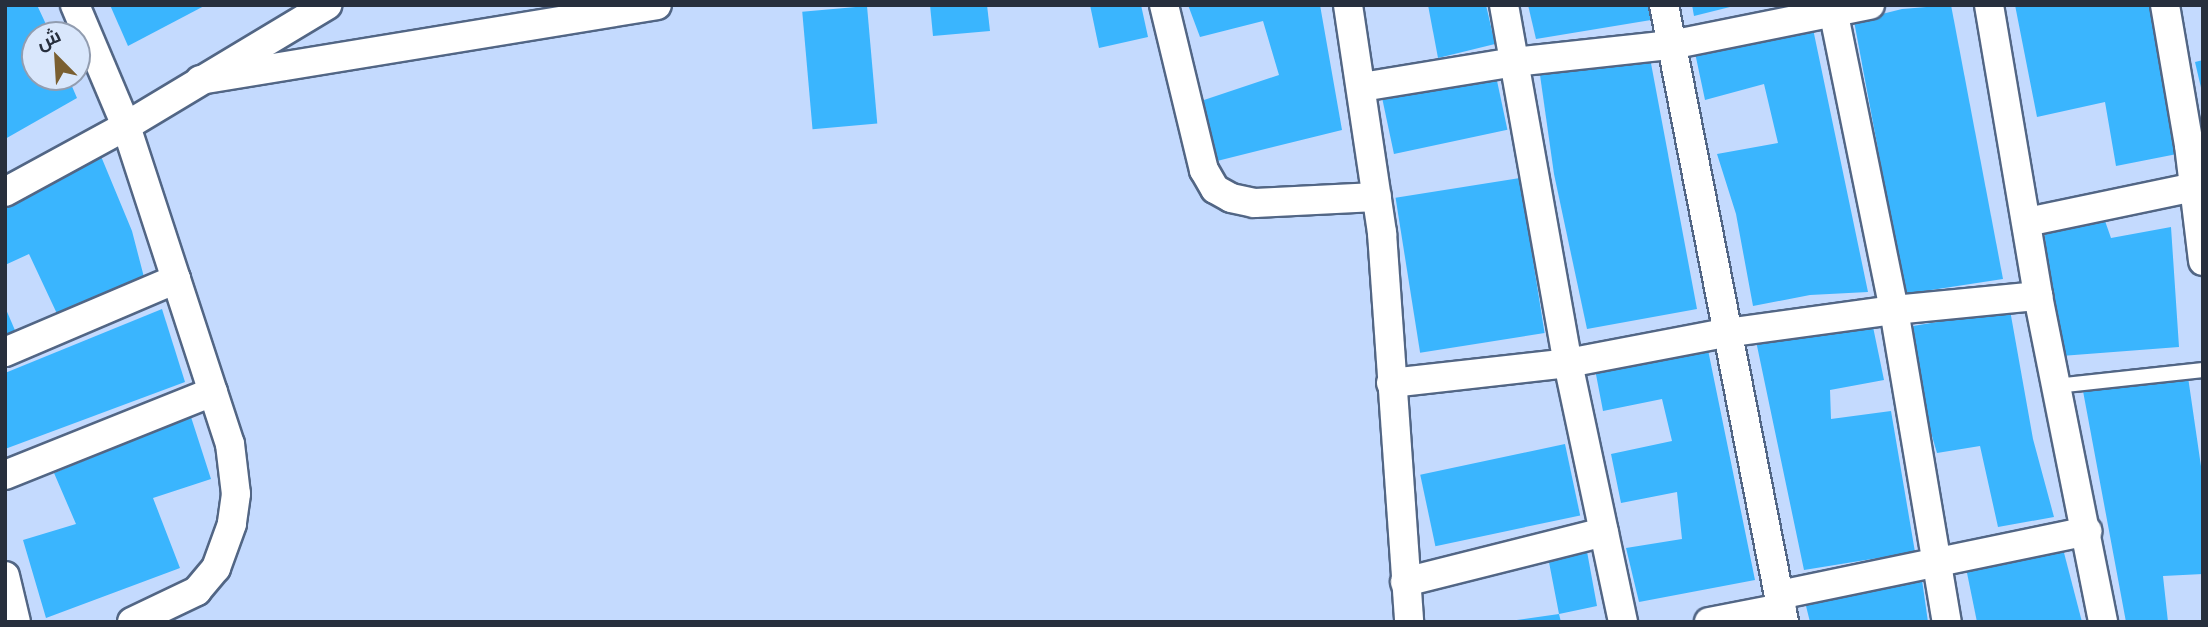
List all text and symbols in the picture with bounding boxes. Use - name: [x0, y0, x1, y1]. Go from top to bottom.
- north arrow: [21, 21, 91, 91]
- text: ش: [32, 23, 64, 54]

